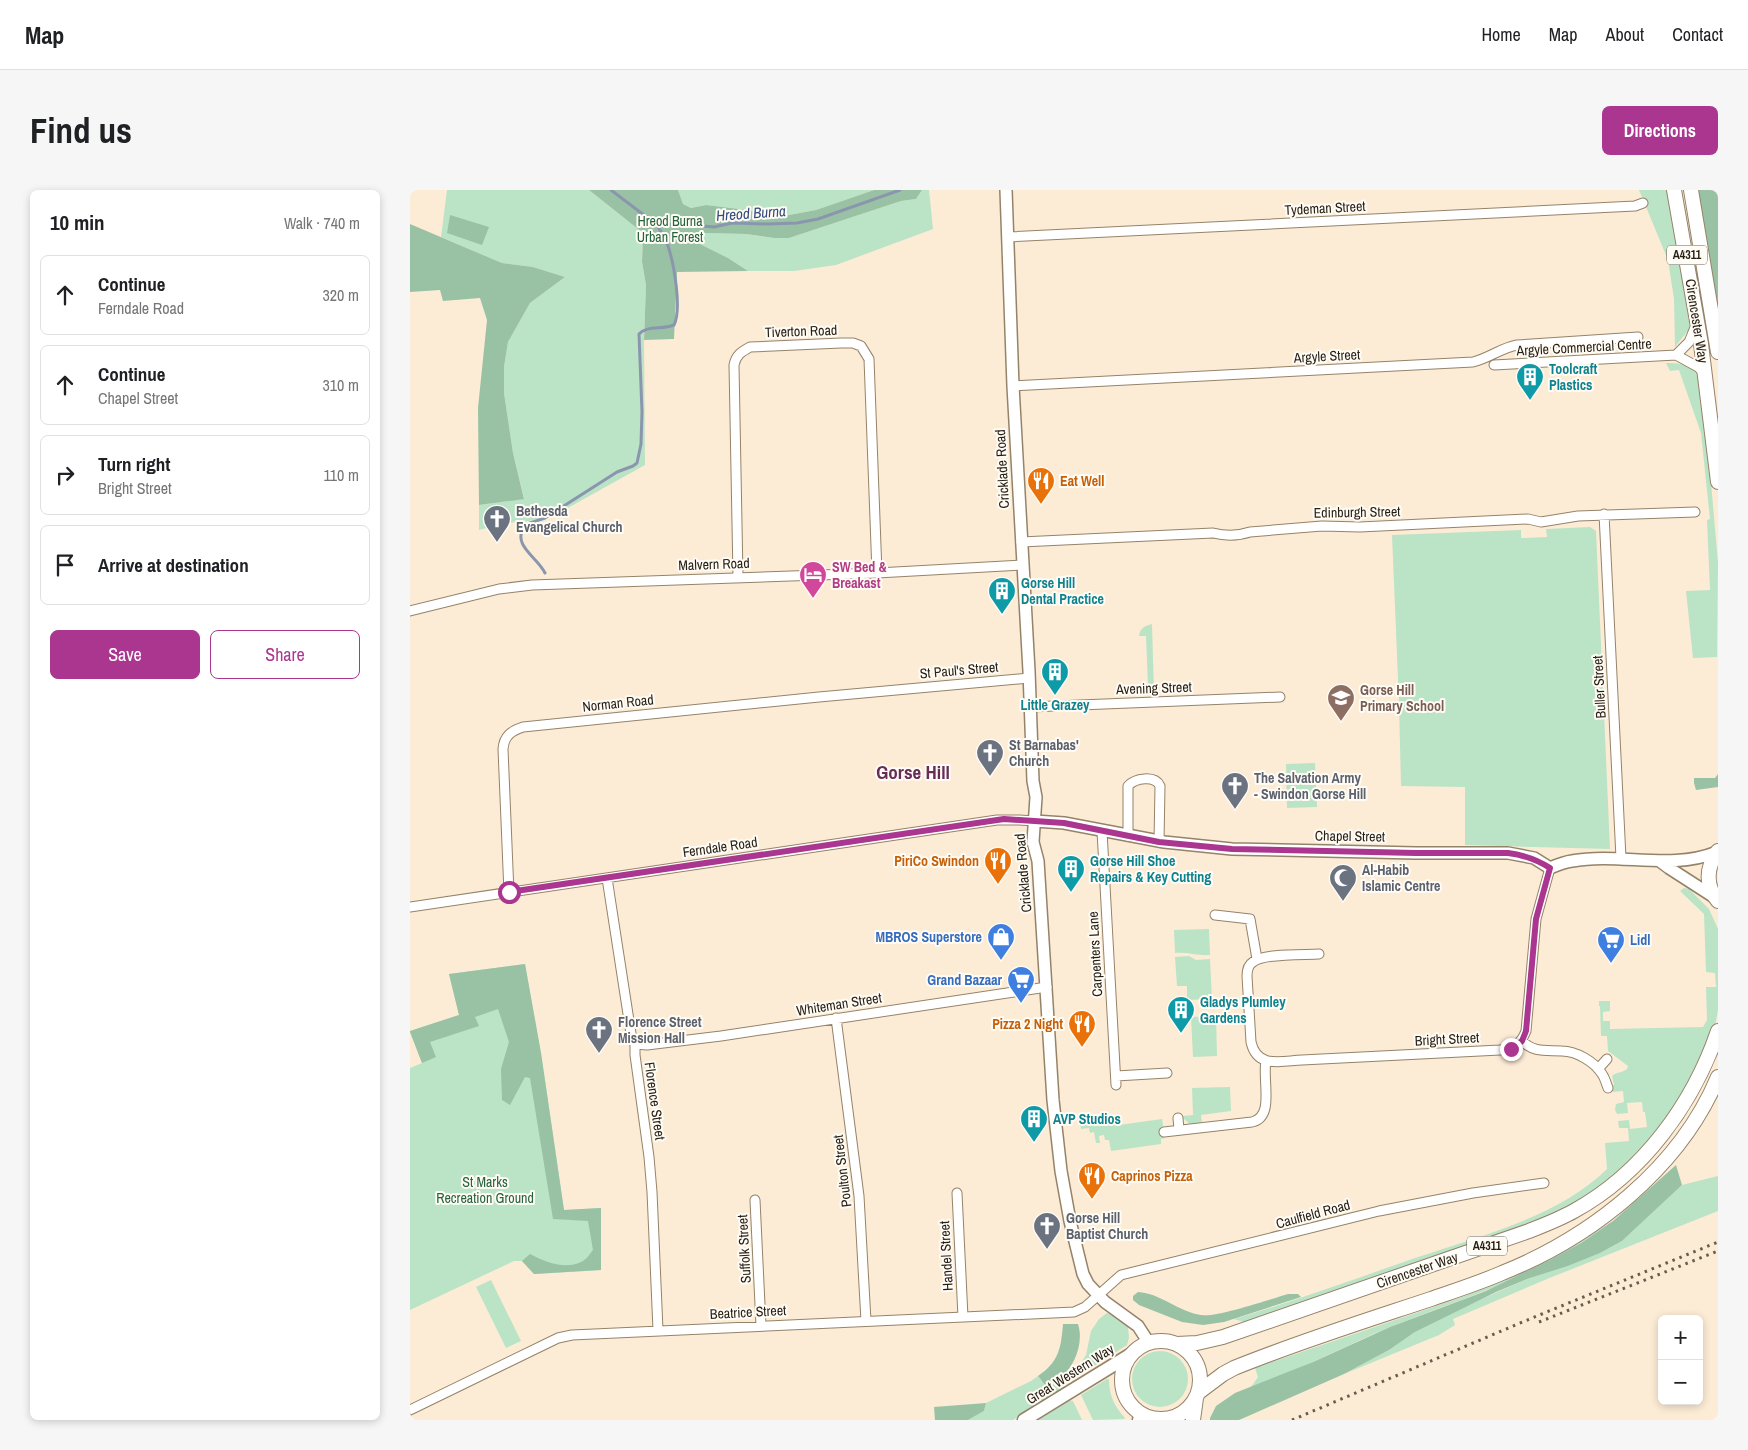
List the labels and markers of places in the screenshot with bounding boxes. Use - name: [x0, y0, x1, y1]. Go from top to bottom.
- place label: Toolcraft Plastics: [1549, 360, 1597, 394]
- building icon: Toolcraft Plastics: [1515, 362, 1545, 401]
- restaurant icon: Eat Well: [1026, 466, 1056, 505]
- place label: Eat Well: [1060, 472, 1104, 490]
- place label: Bethesda Evangelical Church: [516, 502, 623, 536]
- church icon: Bethesda Evangelical Church: [482, 504, 512, 543]
- place label: SW Bed & Breakast: [832, 558, 888, 592]
- hotel icon: SW Bed & Breakast: [798, 560, 828, 599]
- place label: Gorse Hill Dental Practice: [1021, 574, 1104, 608]
- building icon: Gorse Hill Dental Practice: [987, 576, 1017, 615]
- building icon: Little Grazey: [1040, 657, 1070, 696]
- place label: Gorse Hill Primary School: [1360, 681, 1444, 715]
- school or university icon: Gorse Hill Primary School: [1326, 683, 1356, 722]
- place label: Little Grazey: [1021, 696, 1090, 714]
- place label: St Barnabas' Church: [1009, 736, 1079, 770]
- church icon: St Barnabas' Church: [975, 738, 1005, 777]
- place label: The Salvation Army - Swindon Gorse Hill: [1254, 769, 1366, 803]
- church icon: The Salvation Army - Swindon Gorse Hill: [1220, 771, 1250, 810]
- restaurant icon: PiriCo Swindon: [983, 846, 1013, 885]
- place label: PiriCo Swindon: [894, 852, 979, 870]
- place label: Gorse Hill Shoe Repairs & Key Cutting: [1090, 852, 1211, 886]
- building icon: Gorse Hill Shoe Repairs & Key Cutting: [1056, 854, 1086, 893]
- place label: Al-Habib Islamic Centre: [1362, 861, 1440, 895]
- mosque icon: Al-Habib Islamic Centre: [1328, 863, 1358, 902]
- shop icon: MBROS Superstore: [986, 922, 1016, 961]
- supermarket icon: Lidl: [1596, 925, 1626, 964]
- place label: MBROS Superstore: [875, 928, 982, 946]
- place label: Lidl: [1630, 931, 1650, 949]
- supermarket icon: Grand Bazaar: [1006, 965, 1036, 1004]
- place label: Grand Bazaar: [927, 971, 1003, 989]
- place label: Gladys Plumley Gardens: [1200, 993, 1286, 1027]
- building icon: Gladys Plumley Gardens: [1166, 995, 1196, 1034]
- restaurant icon: Pizza 2 Night: [1067, 1009, 1097, 1048]
- place label: Florence Street Mission Hall: [618, 1013, 702, 1047]
- church icon: Florence Street Mission Hall: [584, 1015, 614, 1054]
- place label: Pizza 2 Night: [992, 1015, 1063, 1033]
- building icon: AVP Studios: [1019, 1104, 1049, 1143]
- place label: AVP Studios: [1053, 1110, 1121, 1128]
- restaurant icon: Caprinos Pizza: [1077, 1161, 1107, 1200]
- place label: Caprinos Pizza: [1111, 1167, 1193, 1185]
- place label: Gorse Hill Baptist Church: [1066, 1209, 1148, 1243]
- church icon: Gorse Hill Baptist Church: [1032, 1211, 1062, 1250]

